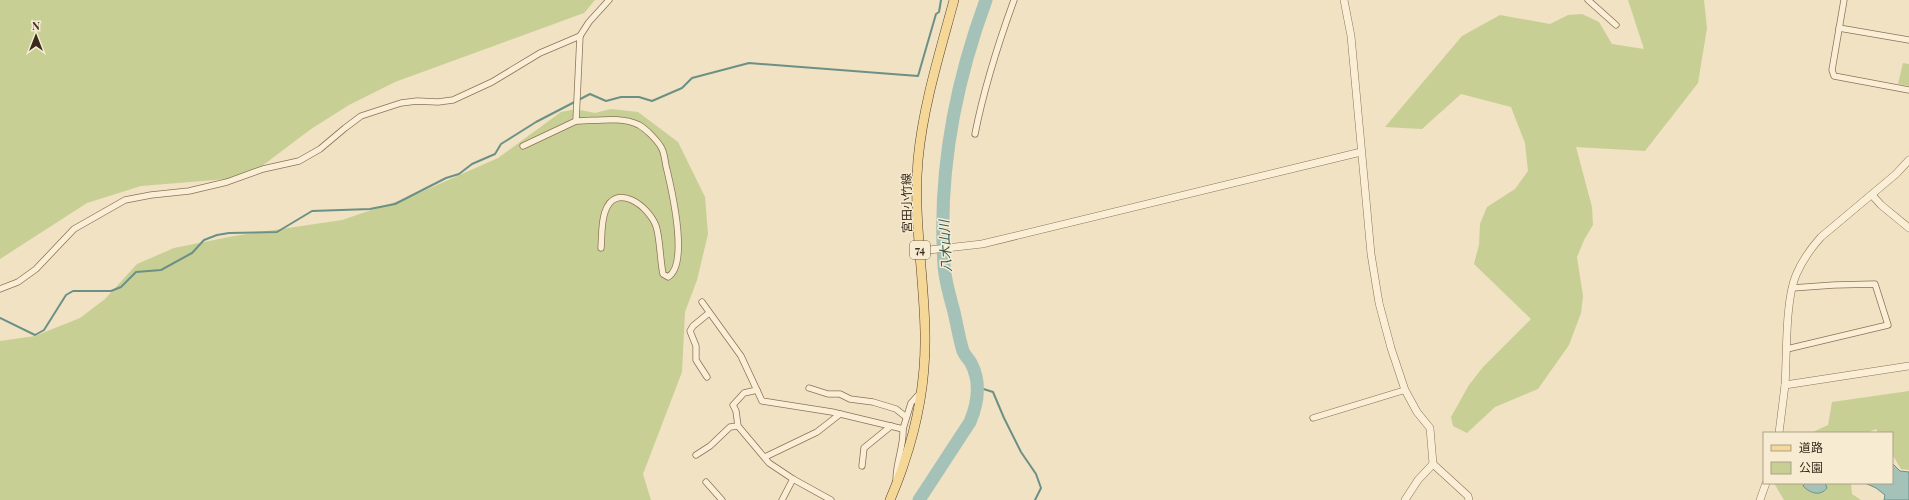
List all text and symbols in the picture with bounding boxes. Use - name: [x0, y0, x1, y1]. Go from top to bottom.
- north arrow: [16, 16, 56, 56]
- text: N: [32, 18, 40, 33]
- street label: 宮田小竹線: [897, 173, 915, 233]
- water label: 八木山川: [935, 218, 954, 272]
- road number: 74: [910, 241, 930, 259]
- legend: [1763, 432, 1893, 484]
- text: 道路: [1799, 439, 1823, 455]
- text: 公園: [1799, 459, 1823, 475]

